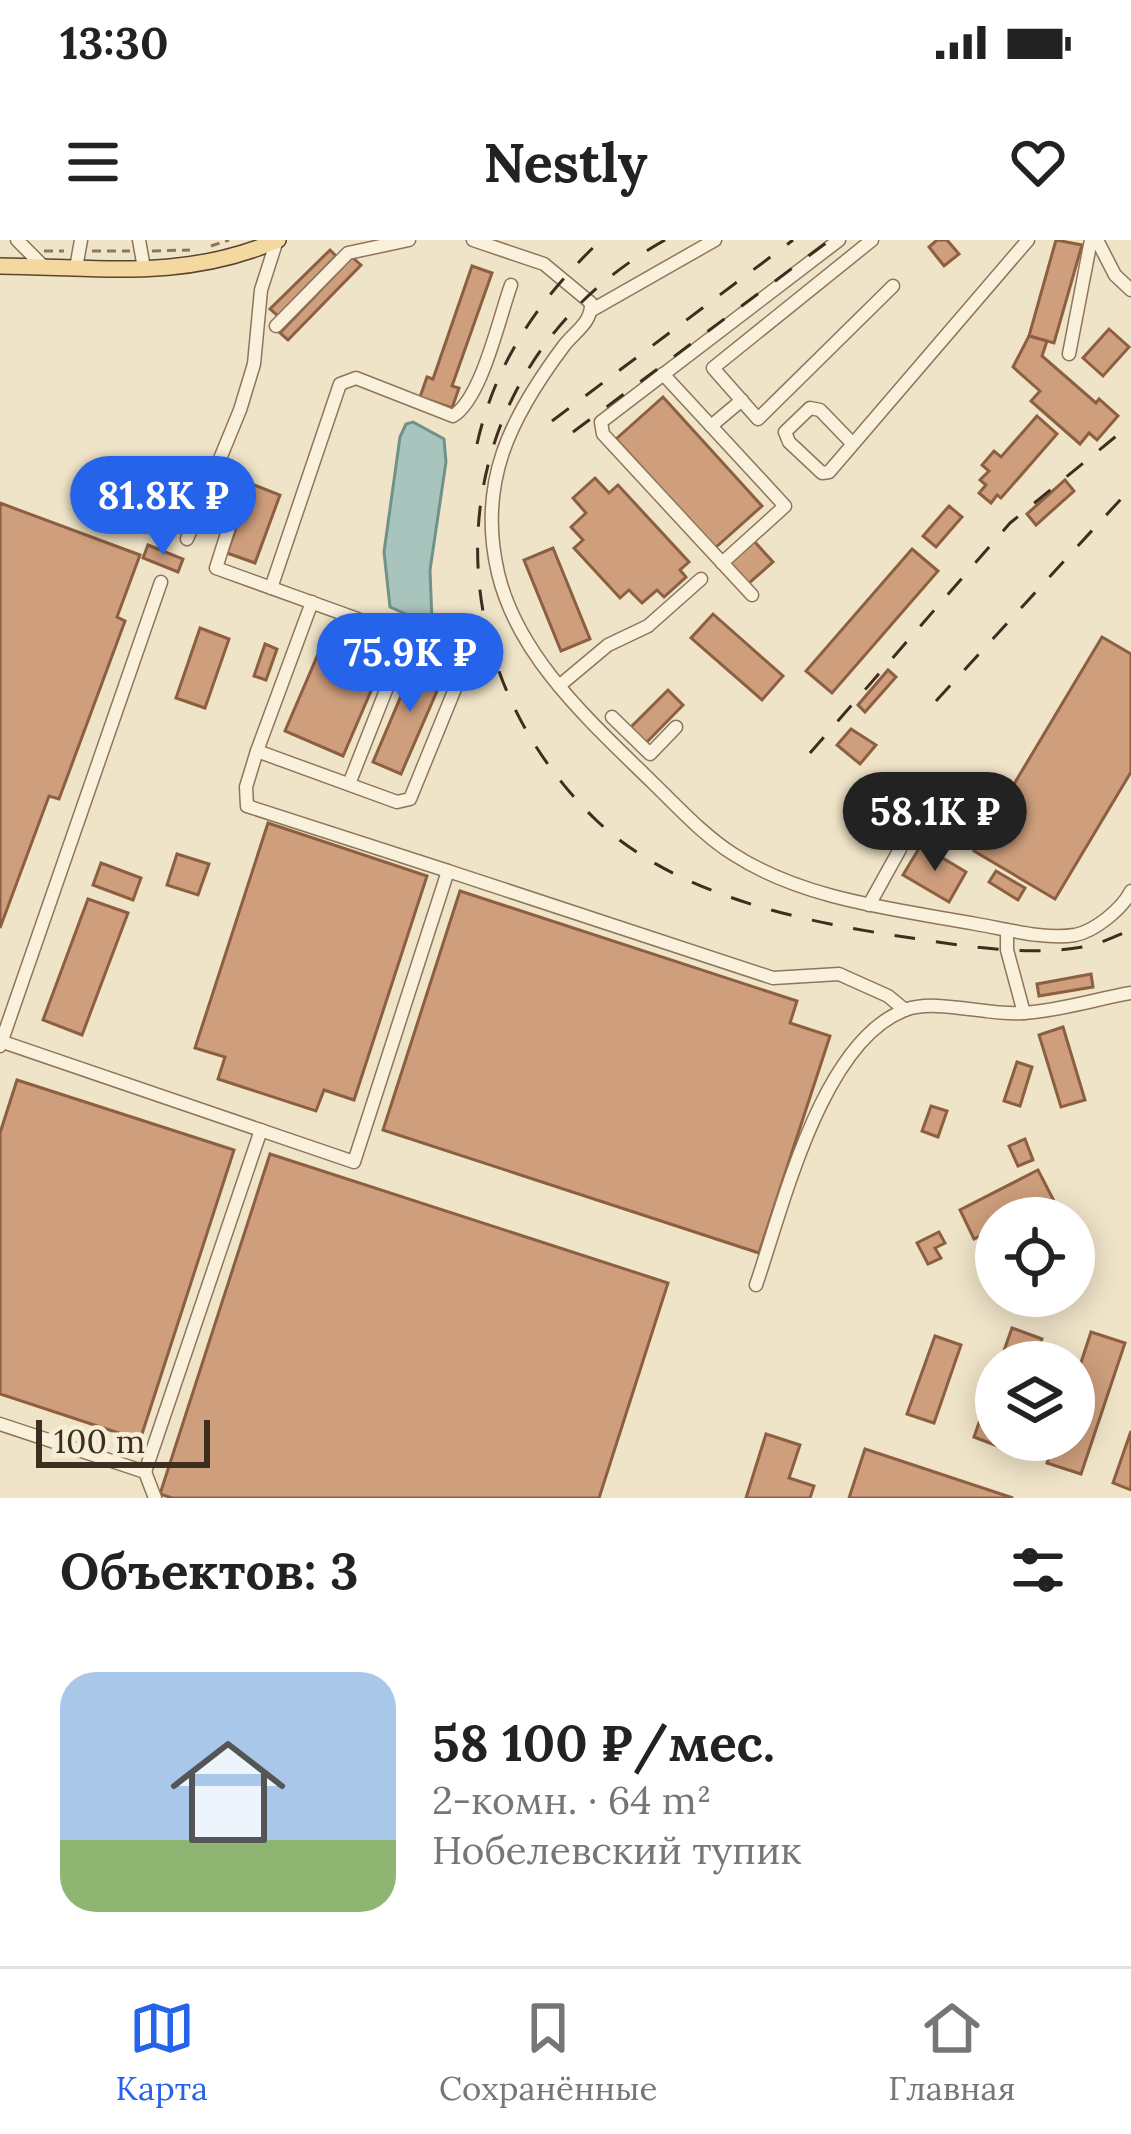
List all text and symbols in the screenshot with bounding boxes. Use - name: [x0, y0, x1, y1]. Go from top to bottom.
- text: 13:30: [60, 14, 169, 71]
- text: Nestly: [483, 128, 648, 197]
- icon: menu: [60, 129, 126, 195]
- icon: heart: [1005, 129, 1071, 195]
- pin: 81.8K ₽: [52, 456, 274, 558]
- text: 81.8K ₽: [97, 470, 229, 520]
- pin: 75.9K ₽: [299, 613, 521, 715]
- text: 75.9K ₽: [343, 627, 477, 677]
- pin: 58.1K ₽: [824, 772, 1046, 874]
- text: 58.1K ₽: [870, 786, 1000, 836]
- map controls: [975, 1197, 1095, 1461]
- button: locate: [975, 1197, 1095, 1317]
- button: layers: [975, 1341, 1095, 1461]
- scale bar: [36, 1414, 210, 1467]
- text: 100 m: [54, 1420, 145, 1462]
- icon: filters: [1005, 1537, 1071, 1603]
- text: Объектов: 3: [60, 1538, 359, 1603]
- text: 58 100 ₽/мес.: [432, 1710, 775, 1775]
- icon: home: [156, 1720, 300, 1864]
- text: 2-комн. · 64 m²: [432, 1775, 712, 1825]
- text: Нобелевский тупик: [432, 1825, 801, 1875]
- tab: Карта: [115, 1995, 208, 2109]
- tab: Сохранённые: [439, 1995, 657, 2109]
- tab: Главная: [888, 1995, 1016, 2109]

